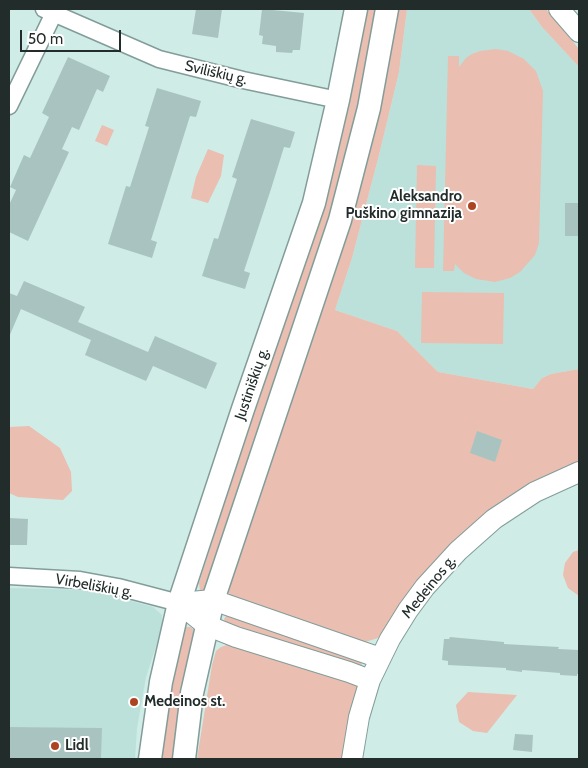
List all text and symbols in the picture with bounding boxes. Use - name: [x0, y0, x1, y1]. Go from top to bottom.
- scale bar: [22, 20, 124, 52]
- text: 50 m: [28, 30, 63, 48]
- street label: Sviliškių g.: [183, 57, 249, 89]
- place label: Aleksandro Puškino gimnazija: [345, 188, 462, 223]
- marker: Aleksandro Puškino gimnazija: [466, 200, 478, 212]
- street label: Justiniškių g.: [231, 345, 273, 423]
- street label: Medeinos g.: [398, 552, 460, 622]
- street label: Virbeliškių g.: [54, 570, 134, 602]
- place label: Medeinos st.: [144, 693, 225, 711]
- marker: Medeinos st.: [128, 696, 140, 708]
- place label: Lidl: [65, 737, 89, 755]
- marker: Lidl: [49, 740, 61, 752]

